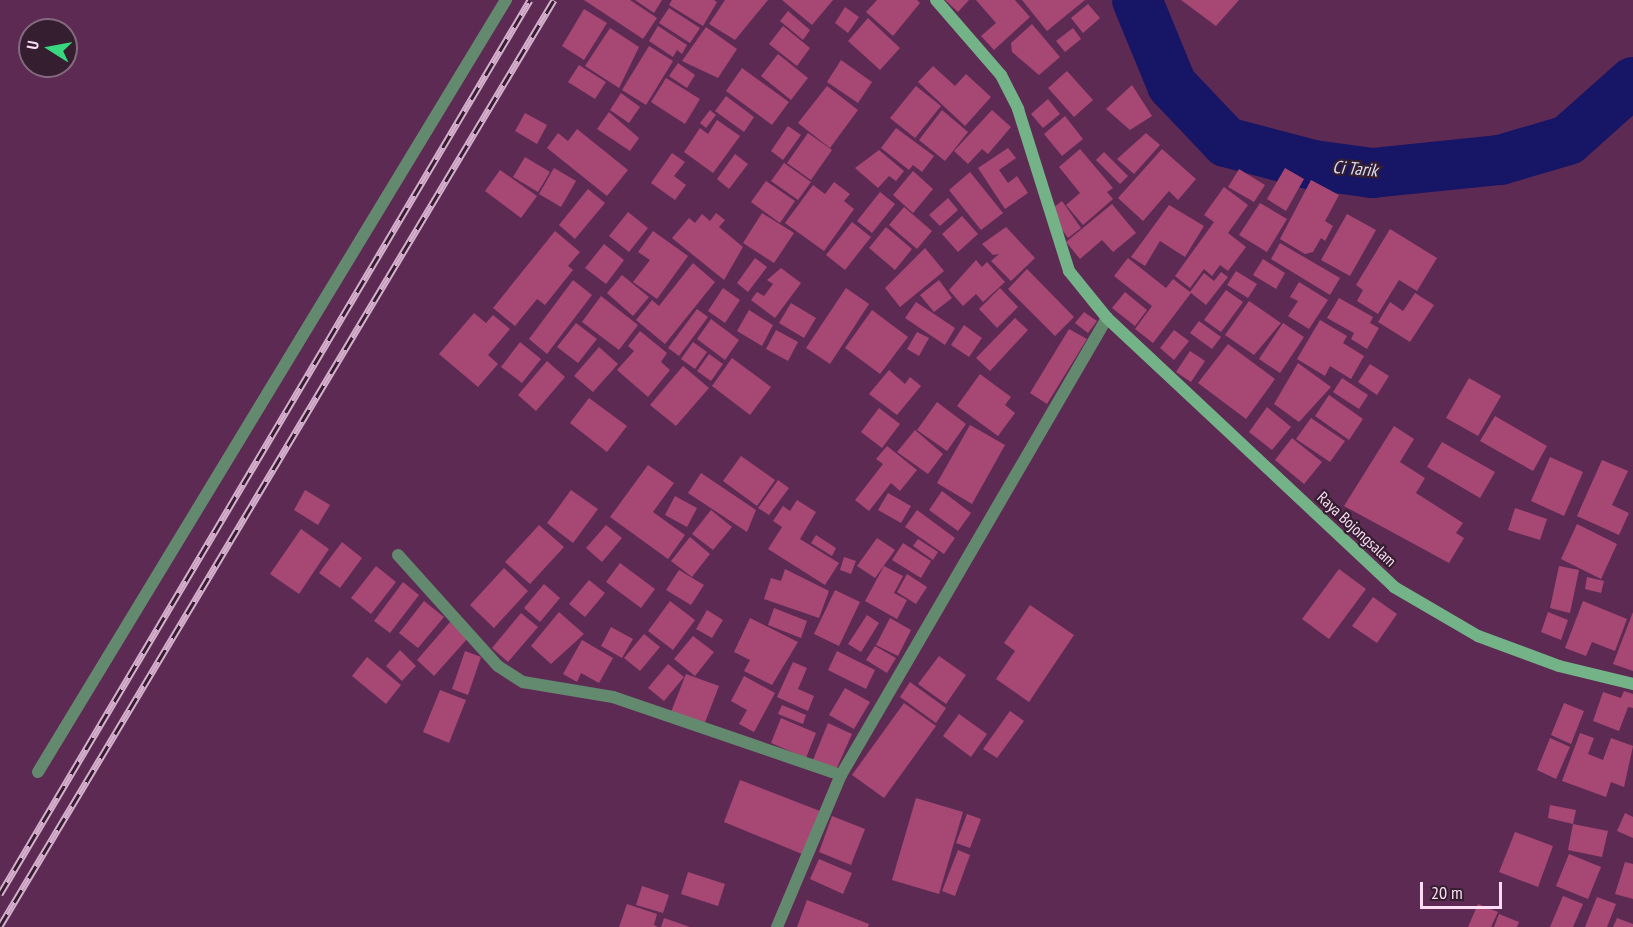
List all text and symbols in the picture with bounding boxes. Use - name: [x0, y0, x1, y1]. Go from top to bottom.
- north arrow: [18, 18, 78, 78]
- text: U: [22, 39, 43, 51]
- water label: Ci Tarik: [1331, 156, 1379, 182]
- street label: Raya Bojongsalam: [1314, 488, 1400, 570]
- scale bar: [1423, 870, 1506, 908]
- text: 20 m: [1431, 881, 1463, 904]

